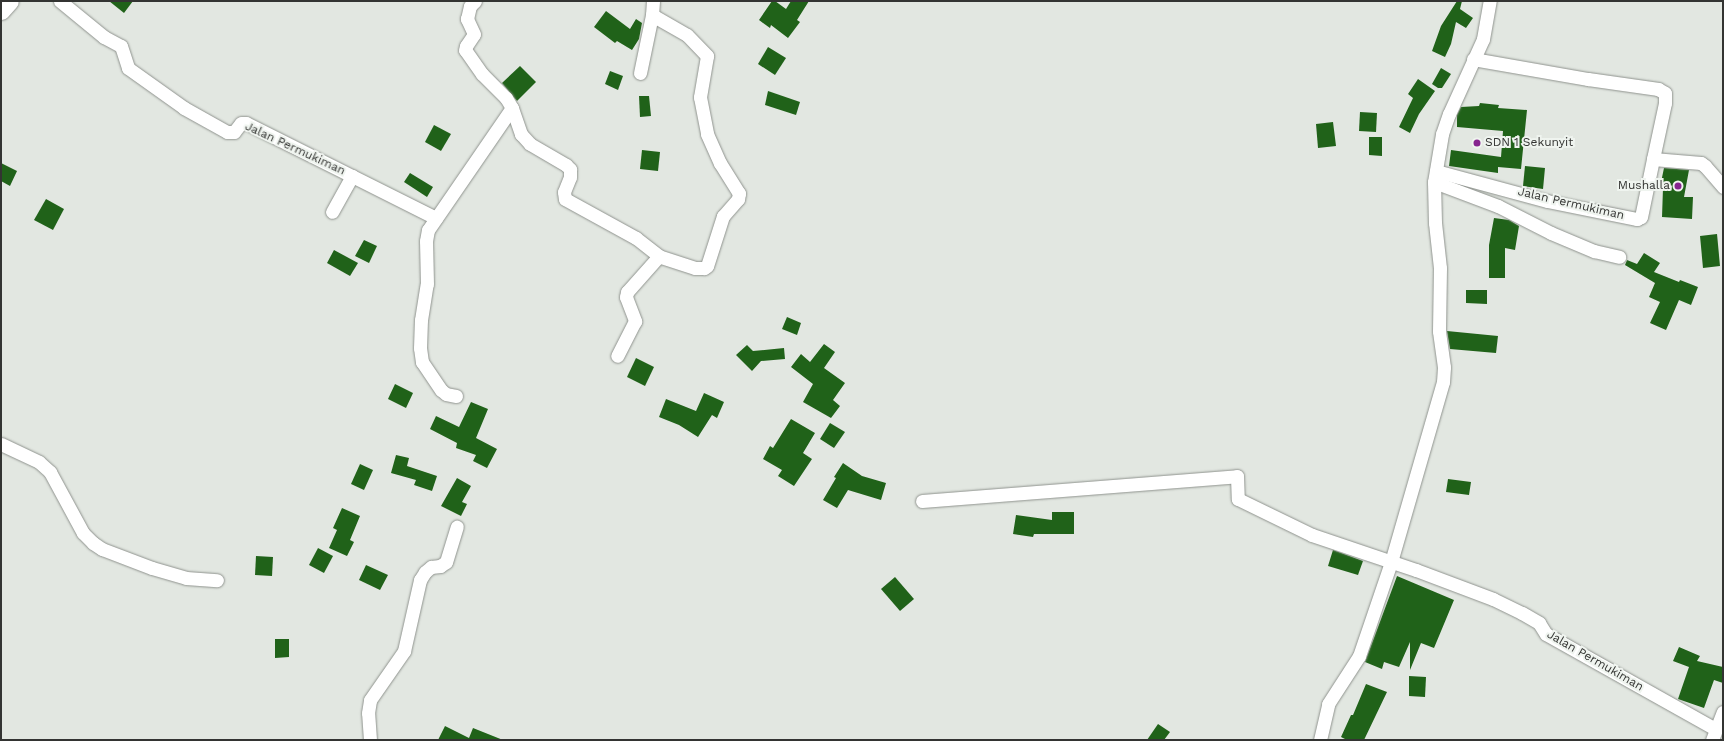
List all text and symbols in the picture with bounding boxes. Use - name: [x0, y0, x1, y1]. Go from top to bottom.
- street label: Jalan Permukiman: [243, 119, 347, 179]
- place label: SDN 1 Sekunyit: [1485, 136, 1574, 150]
- marker: SDN 1 Sekunyit: [1472, 138, 1482, 148]
- place label: Mushalla: [1618, 179, 1670, 193]
- marker: Mushalla: [1673, 181, 1683, 191]
- street label: Jalan Permukiman: [1516, 185, 1626, 223]
- street label: Jalan Permukiman: [1544, 628, 1646, 694]

